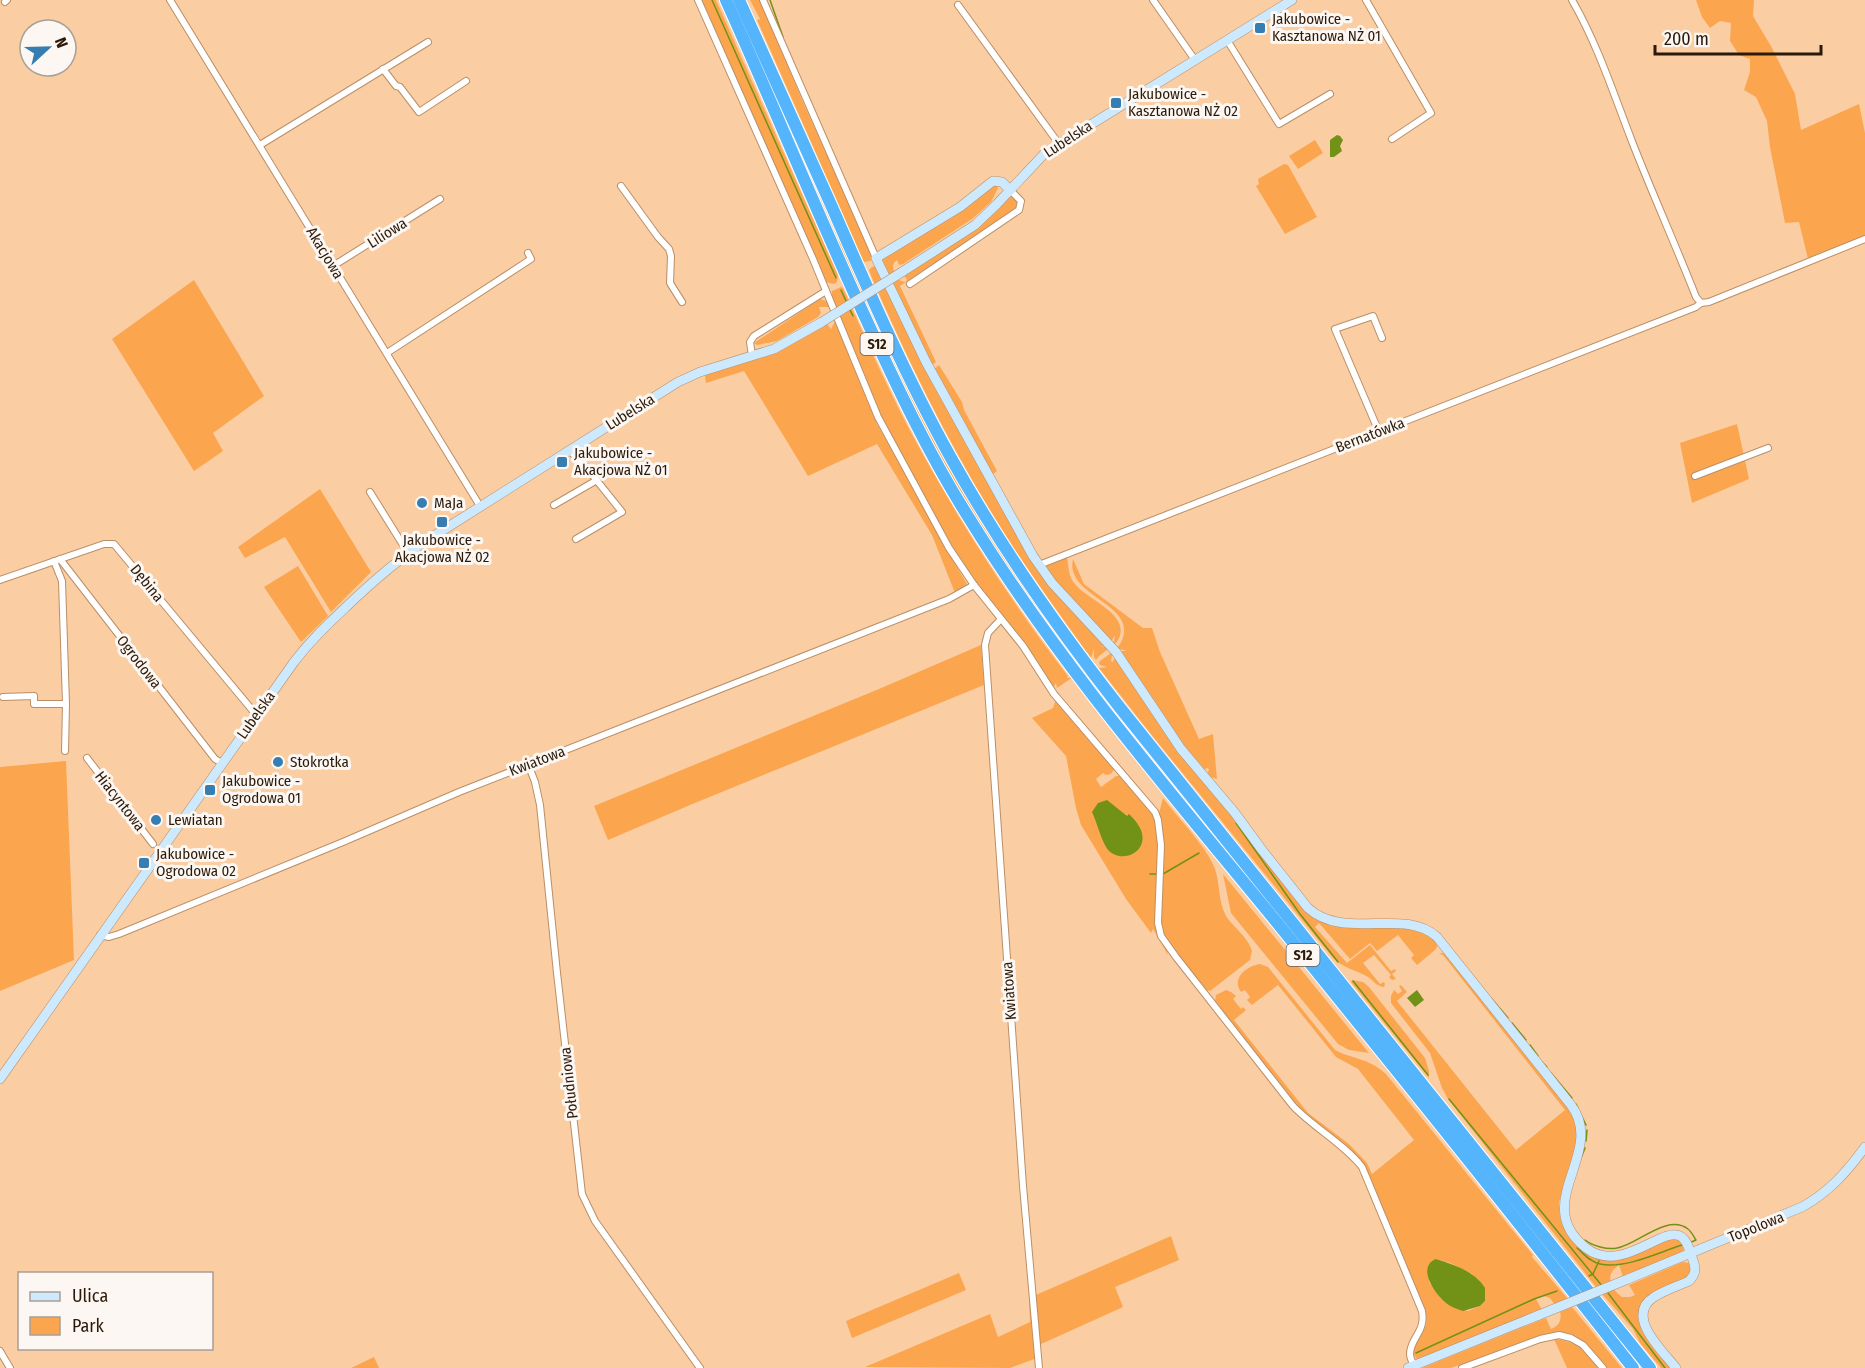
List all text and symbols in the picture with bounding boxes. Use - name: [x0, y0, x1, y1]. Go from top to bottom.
- place label: Jakubowice - Kasztanowa NŻ 01: [1272, 10, 1381, 45]
- north arrow: [18, 18, 78, 78]
- scale bar: [1655, 18, 1822, 56]
- marker: Jakubowice - Kasztanowa NŻ 01: [1253, 21, 1267, 35]
- text: 200 m: [1664, 28, 1709, 50]
- text: N: [51, 35, 72, 51]
- place label: Jakubowice - Kasztanowa NŻ 02: [1128, 85, 1238, 120]
- marker: Jakubowice - Kasztanowa NŻ 02: [1109, 96, 1123, 110]
- street label: Lubelska: [1040, 117, 1096, 161]
- street label: Liliowa: [364, 214, 410, 252]
- street label: Akacjowa: [303, 224, 347, 282]
- road number: S12: [860, 333, 894, 355]
- street label: Lubelska: [602, 390, 658, 434]
- street label: Bernatówka: [1333, 414, 1407, 456]
- place label: Jakubowice - Akacjowa NŻ 01: [574, 444, 668, 479]
- marker: Jakubowice - Akacjowa NŻ 01: [555, 455, 569, 469]
- place label: MaJa: [434, 494, 463, 512]
- marker: MaJa: [415, 496, 429, 510]
- marker: Jakubowice - Akacjowa NŻ 02: [435, 515, 449, 529]
- place label: Jakubowice - Akacjowa NŻ 02: [395, 531, 490, 566]
- street label: Dębina: [126, 561, 168, 605]
- street label: Ogrodowa: [113, 632, 165, 692]
- street label: Lubelska: [233, 688, 279, 742]
- street label: Kwiatowa: [507, 742, 567, 780]
- place label: Stokrotka: [290, 753, 349, 771]
- marker: Stokrotka: [271, 755, 285, 769]
- street label: Hiacyntowa: [91, 768, 149, 834]
- place label: Jakubowice - Ogrodowa 01: [222, 772, 301, 807]
- marker: Jakubowice - Ogrodowa 01: [203, 783, 217, 797]
- place label: Lewiatan: [168, 811, 223, 829]
- marker: Lewiatan: [149, 813, 163, 827]
- place label: Jakubowice - Ogrodowa 02: [156, 845, 236, 880]
- marker: Jakubowice - Ogrodowa 02: [137, 856, 151, 870]
- road number: S12: [1286, 944, 1320, 966]
- street label: Kwiatowa: [998, 961, 1020, 1021]
- street label: Południowa: [556, 1046, 582, 1120]
- street label: Topolowa: [1725, 1208, 1787, 1246]
- legend: [18, 1272, 213, 1350]
- text: Ulica: [72, 1285, 108, 1307]
- text: Park: [72, 1315, 105, 1337]

